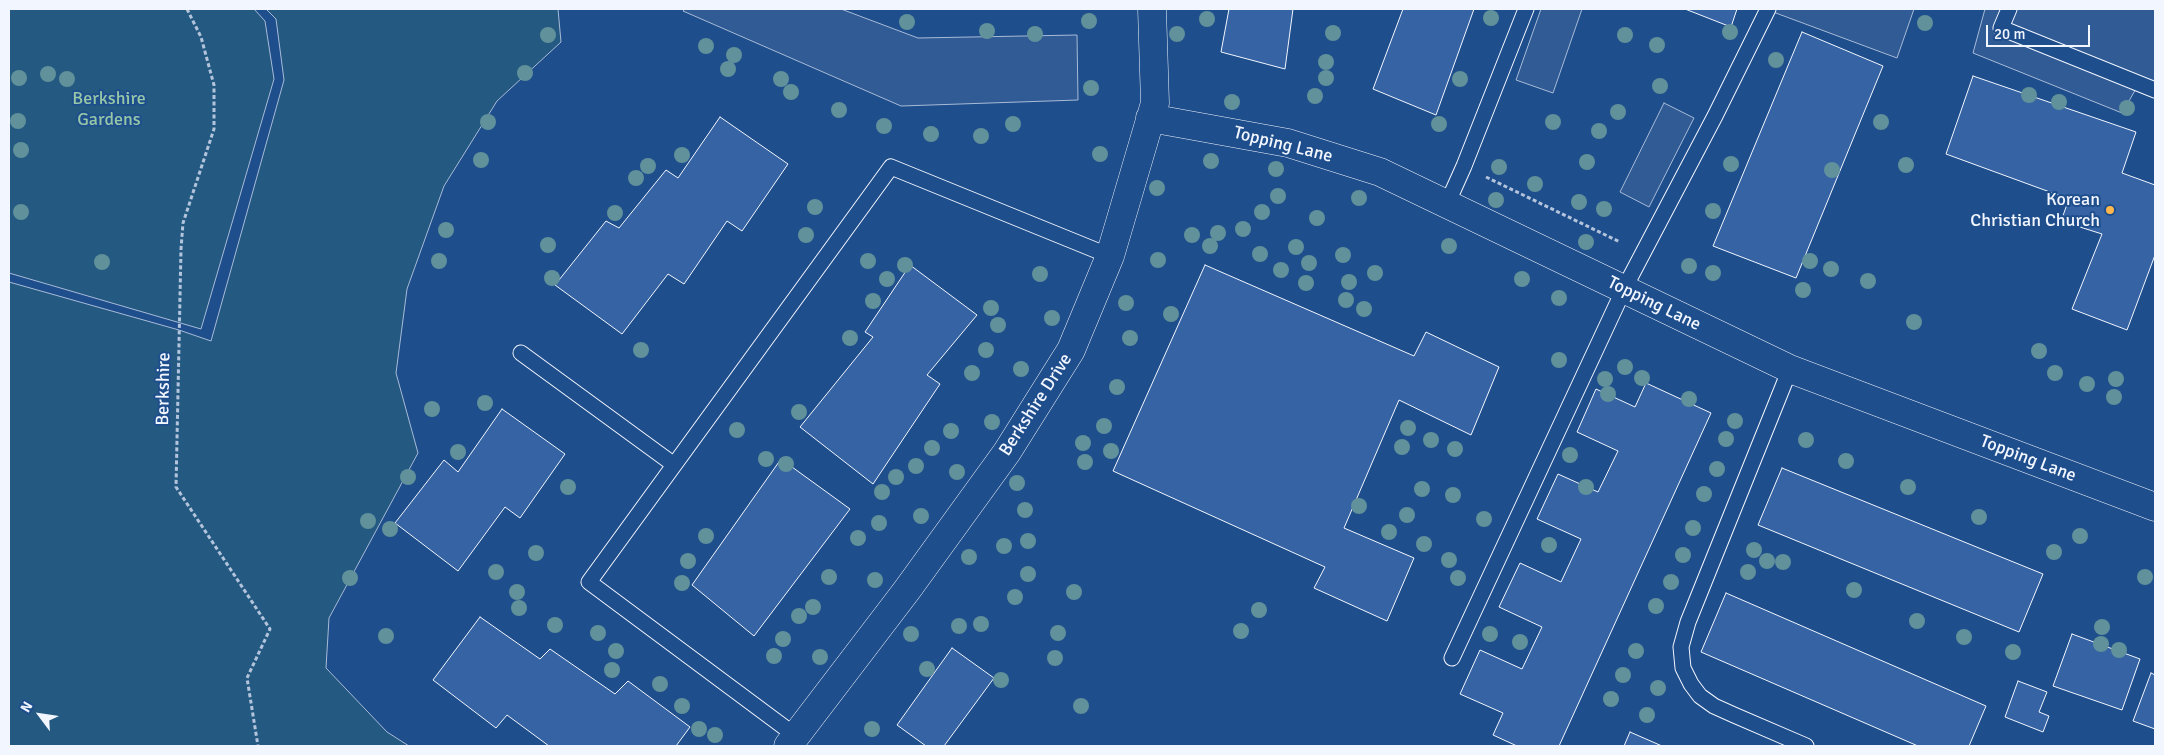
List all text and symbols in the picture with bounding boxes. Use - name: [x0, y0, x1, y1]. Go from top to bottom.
- scale bar: [1989, 15, 2093, 47]
- text: 20 m: [1994, 25, 2025, 43]
- park label: Berkshire Gardens: [72, 88, 146, 130]
- street label: Topping Lane: [1231, 122, 1335, 168]
- place label: Korean Christian Church: [1970, 189, 2100, 232]
- marker: Korean Christian Church: [2104, 204, 2116, 216]
- street label: Topping Lane: [1604, 272, 1704, 336]
- street label: Berkshire Drive: [995, 350, 1077, 460]
- street label: Berkshire: [153, 352, 175, 426]
- street label: Topping Lane: [1977, 431, 2079, 487]
- north arrow: [15, 690, 65, 740]
- text: N: [17, 698, 37, 716]

